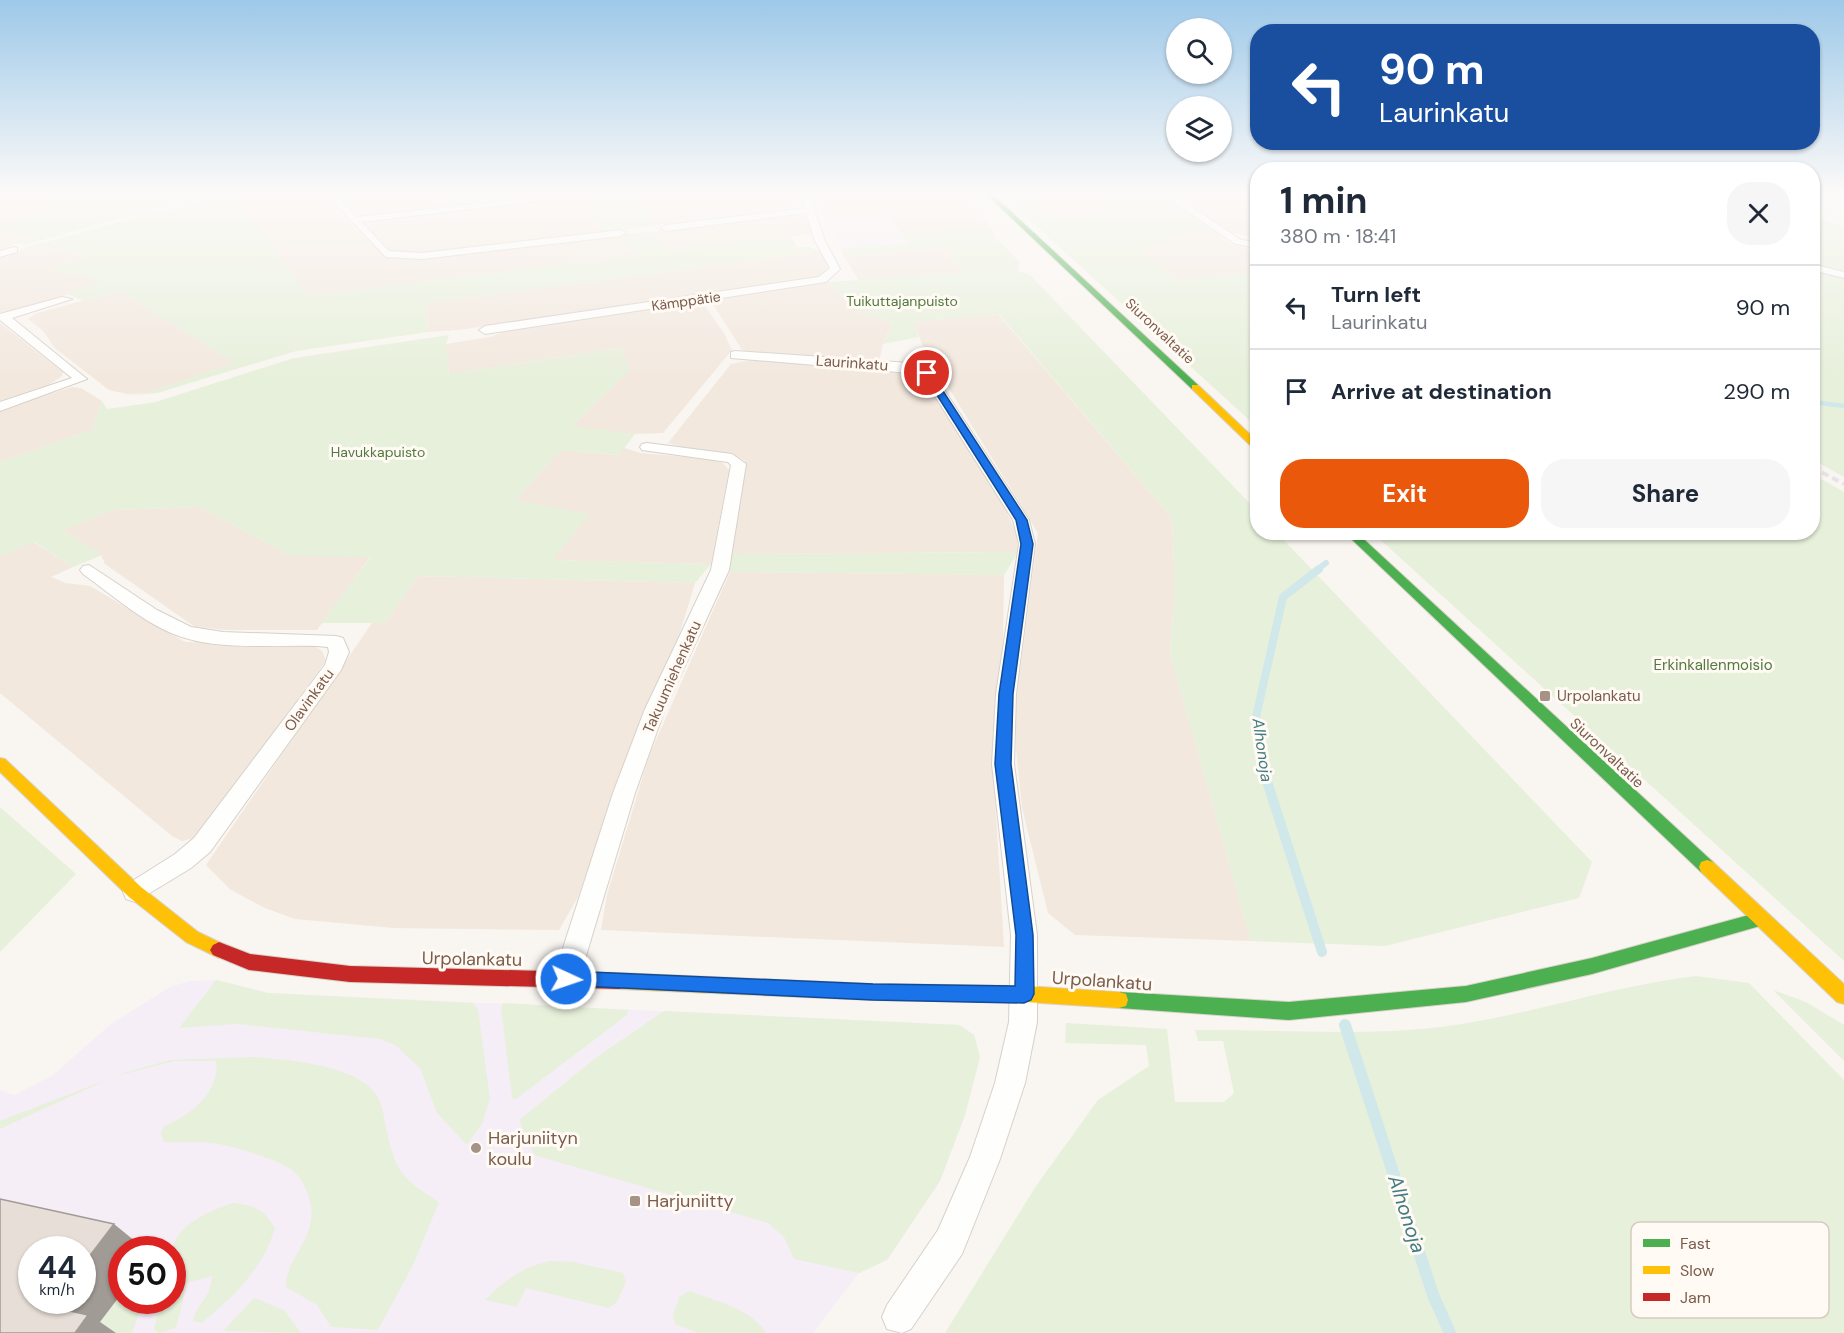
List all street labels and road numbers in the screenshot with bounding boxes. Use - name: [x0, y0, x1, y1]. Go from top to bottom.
- street label: Kämppätie: [650, 287, 722, 315]
- street label: Siuronvaltatie: [1122, 294, 1198, 368]
- street label: Laurinkatu: [815, 351, 889, 375]
- street label: Takuumiehenkatu: [638, 617, 706, 737]
- street label: Olavinkatu: [279, 665, 339, 735]
- street label: Siuronvaltatie: [1566, 713, 1648, 793]
- street label: Urpolankatu: [422, 946, 522, 972]
- street label: Urpolankatu: [1051, 966, 1153, 996]

